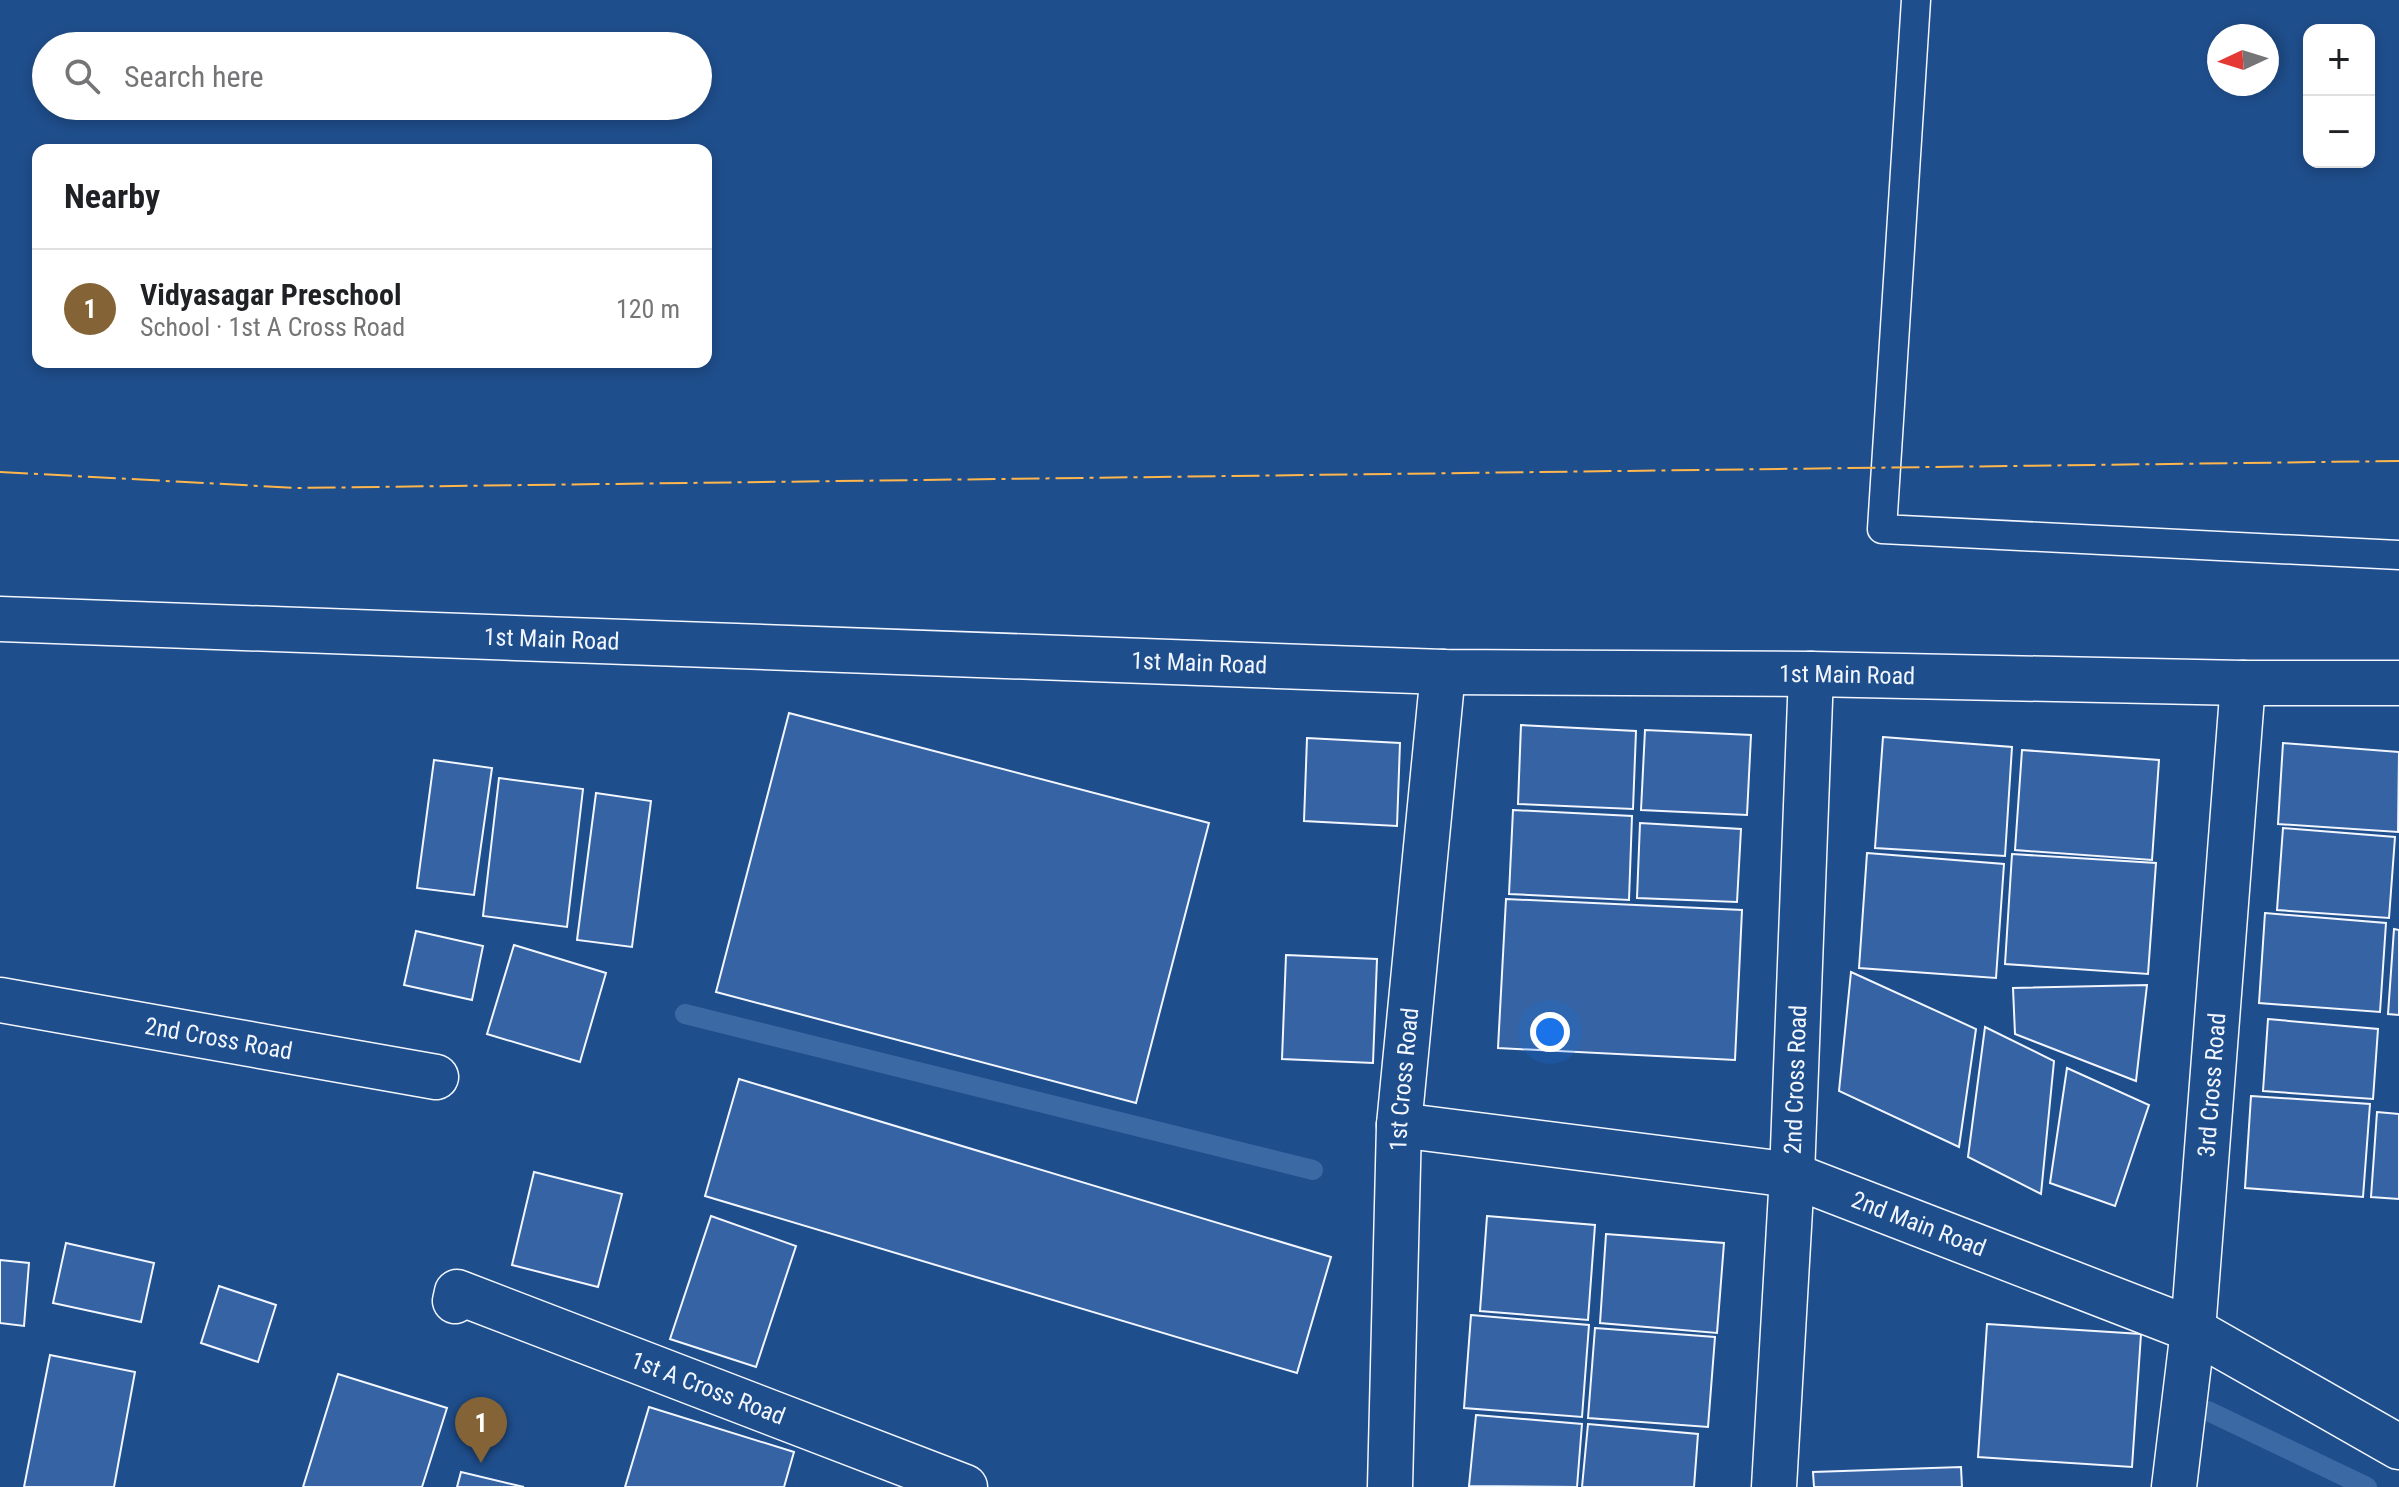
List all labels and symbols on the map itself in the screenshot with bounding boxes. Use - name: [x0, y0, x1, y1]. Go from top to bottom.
- north arrow: [2207, 24, 2279, 96]
- street label: 1st Main Road: [483, 623, 620, 656]
- street label: 1st Main Road: [1131, 647, 1268, 680]
- street label: 1st Main Road: [1779, 660, 1915, 690]
- street label: 2nd Cross Road: [1779, 1004, 1812, 1155]
- street label: 1st Cross Road: [1384, 1006, 1424, 1151]
- street label: 2nd Cross Road: [143, 1012, 295, 1065]
- your location: [1530, 1012, 1570, 1052]
- street label: 3rd Cross Road: [2192, 1012, 2231, 1158]
- street label: 2nd Main Road: [1848, 1185, 1990, 1263]
- street label: 1st A Cross Road: [627, 1346, 789, 1431]
- pin: 1: [455, 1397, 507, 1463]

